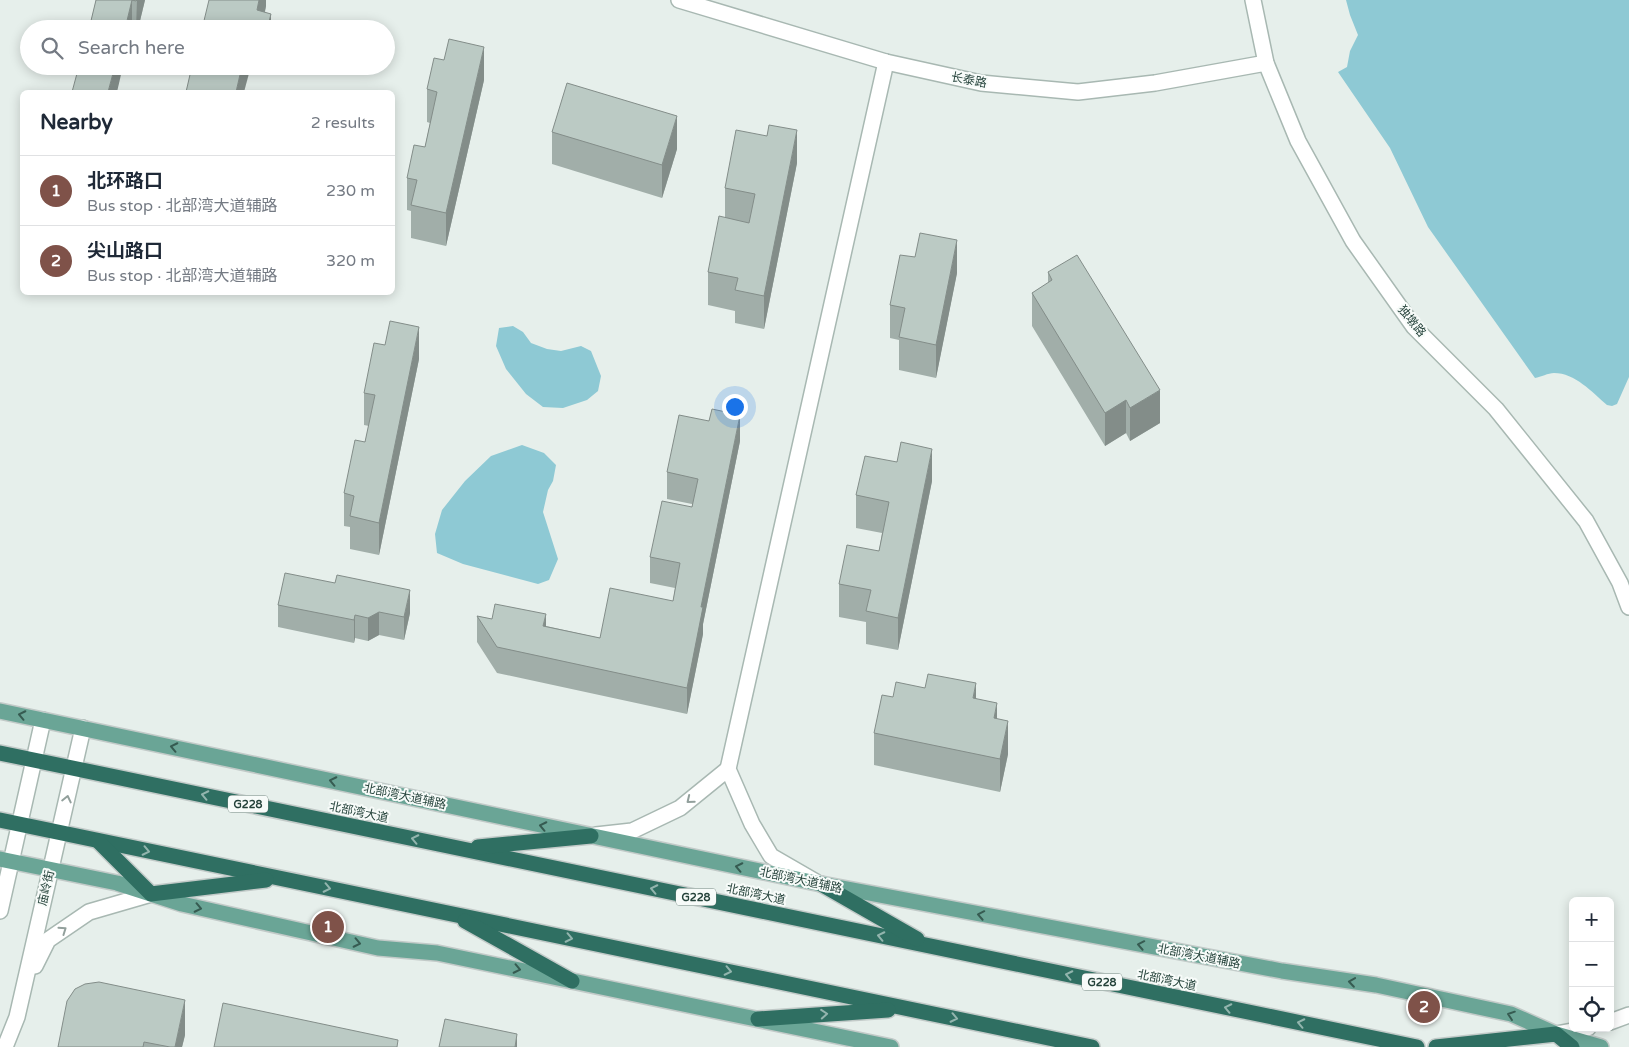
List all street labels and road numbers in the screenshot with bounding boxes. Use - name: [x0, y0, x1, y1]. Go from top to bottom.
- street label: 长泰路: [950, 70, 988, 90]
- street label: 独墩路: [1395, 303, 1429, 339]
- street label: 北部湾大道辅路: [362, 780, 448, 812]
- road number: G228: [228, 796, 268, 812]
- street label: 北部湾大道: [328, 799, 390, 825]
- street label: 北部湾大道辅路: [758, 864, 844, 896]
- street label: 庙岭街: [35, 869, 57, 907]
- street label: 北部湾大道: [725, 881, 787, 907]
- road number: G228: [676, 889, 716, 906]
- street label: 北部湾大道辅路: [1156, 941, 1242, 971]
- street label: 北部湾大道: [1136, 967, 1198, 993]
- road number: G228: [1082, 974, 1122, 990]

